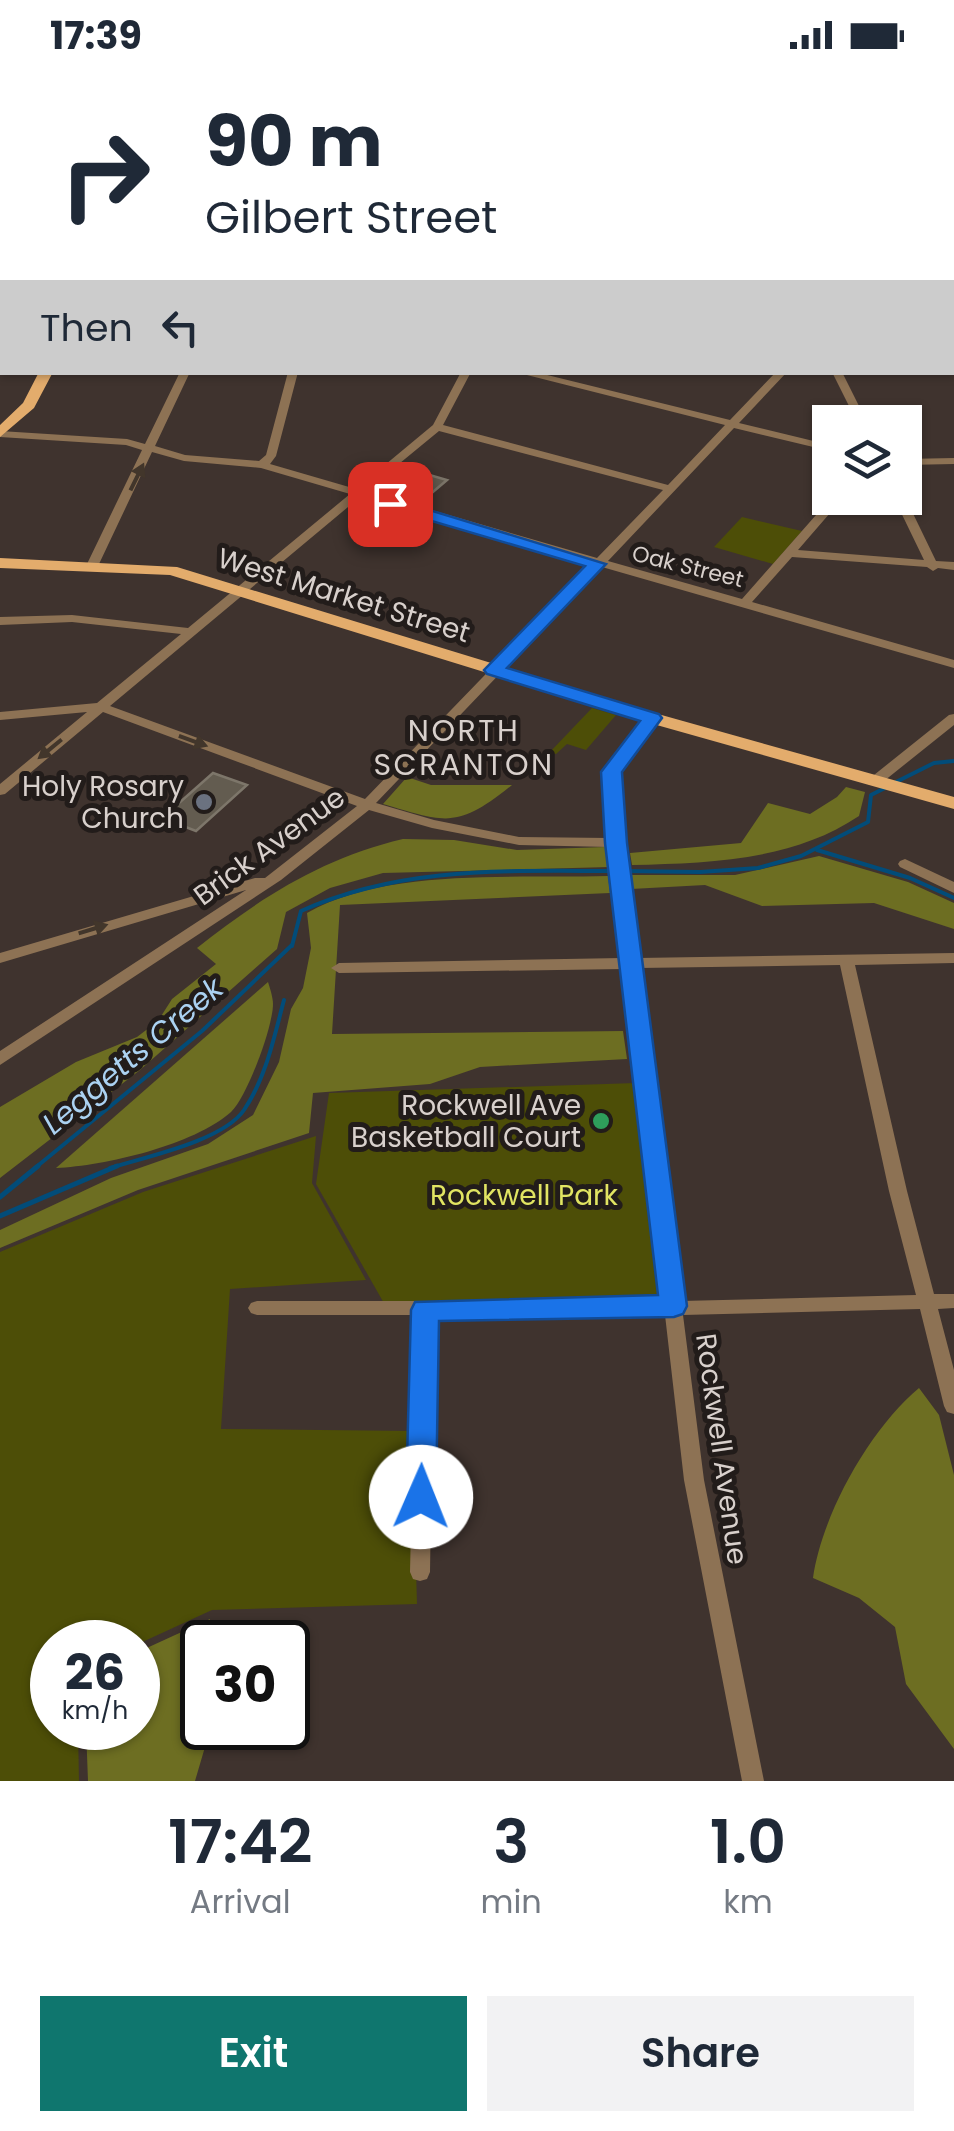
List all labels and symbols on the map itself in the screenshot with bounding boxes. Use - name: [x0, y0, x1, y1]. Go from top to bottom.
- one-way arrow: [128, 462, 145, 491]
- pin: [348, 462, 433, 547]
- street label: Oak Street: [629, 538, 747, 595]
- street label: West Market Street: [213, 539, 475, 652]
- district label: NORTH SCRANTON: [373, 709, 555, 786]
- one-way arrow: [178, 734, 208, 749]
- one-way arrow: [38, 738, 63, 759]
- place label: Holy Rosary Church: [22, 767, 184, 838]
- street label: Brick Avenue: [186, 778, 353, 915]
- marker: Holy Rosary Church: [193, 791, 215, 813]
- one-way arrow: [78, 921, 108, 936]
- water label: Leggetts Creek: [33, 966, 234, 1144]
- place label: Rockwell Ave Basketball Court: [351, 1086, 581, 1157]
- marker: Rockwell Ave Basketball Court: [590, 1110, 612, 1132]
- park label: Rockwell Park: [430, 1176, 619, 1215]
- street label: Rockwell Avenue: [686, 1331, 757, 1567]
- position arrow: [369, 1445, 473, 1549]
- speed limit sign: 30: [180, 1620, 310, 1750]

